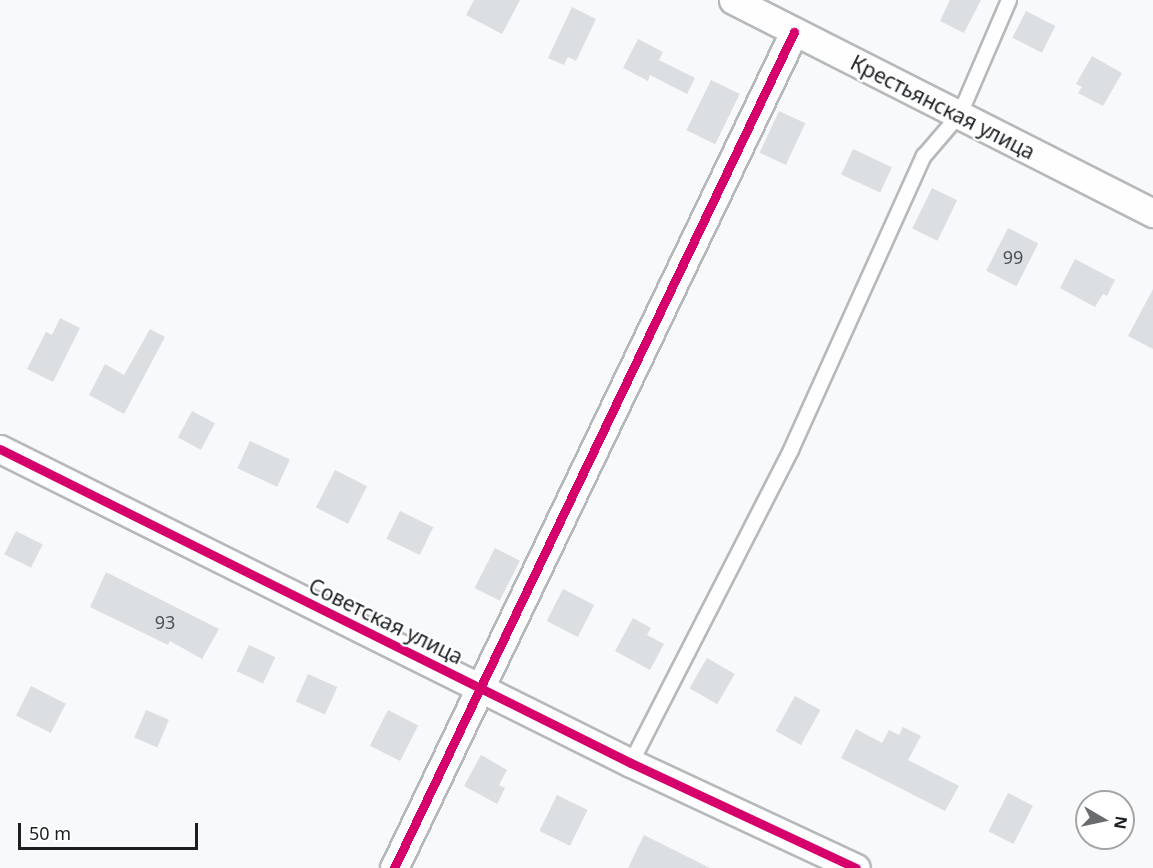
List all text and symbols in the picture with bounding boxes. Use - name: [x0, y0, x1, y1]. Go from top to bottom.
- street label: Крестьянская улица: [847, 50, 1039, 164]
- house number: 99: [1003, 246, 1023, 268]
- street label: Советская улица: [305, 573, 467, 669]
- house number: 93: [155, 611, 175, 633]
- north arrow: [1075, 790, 1135, 850]
- scale bar: [21, 811, 201, 849]
- text: N: [1109, 814, 1133, 831]
- text: 50 m: [29, 821, 71, 845]

